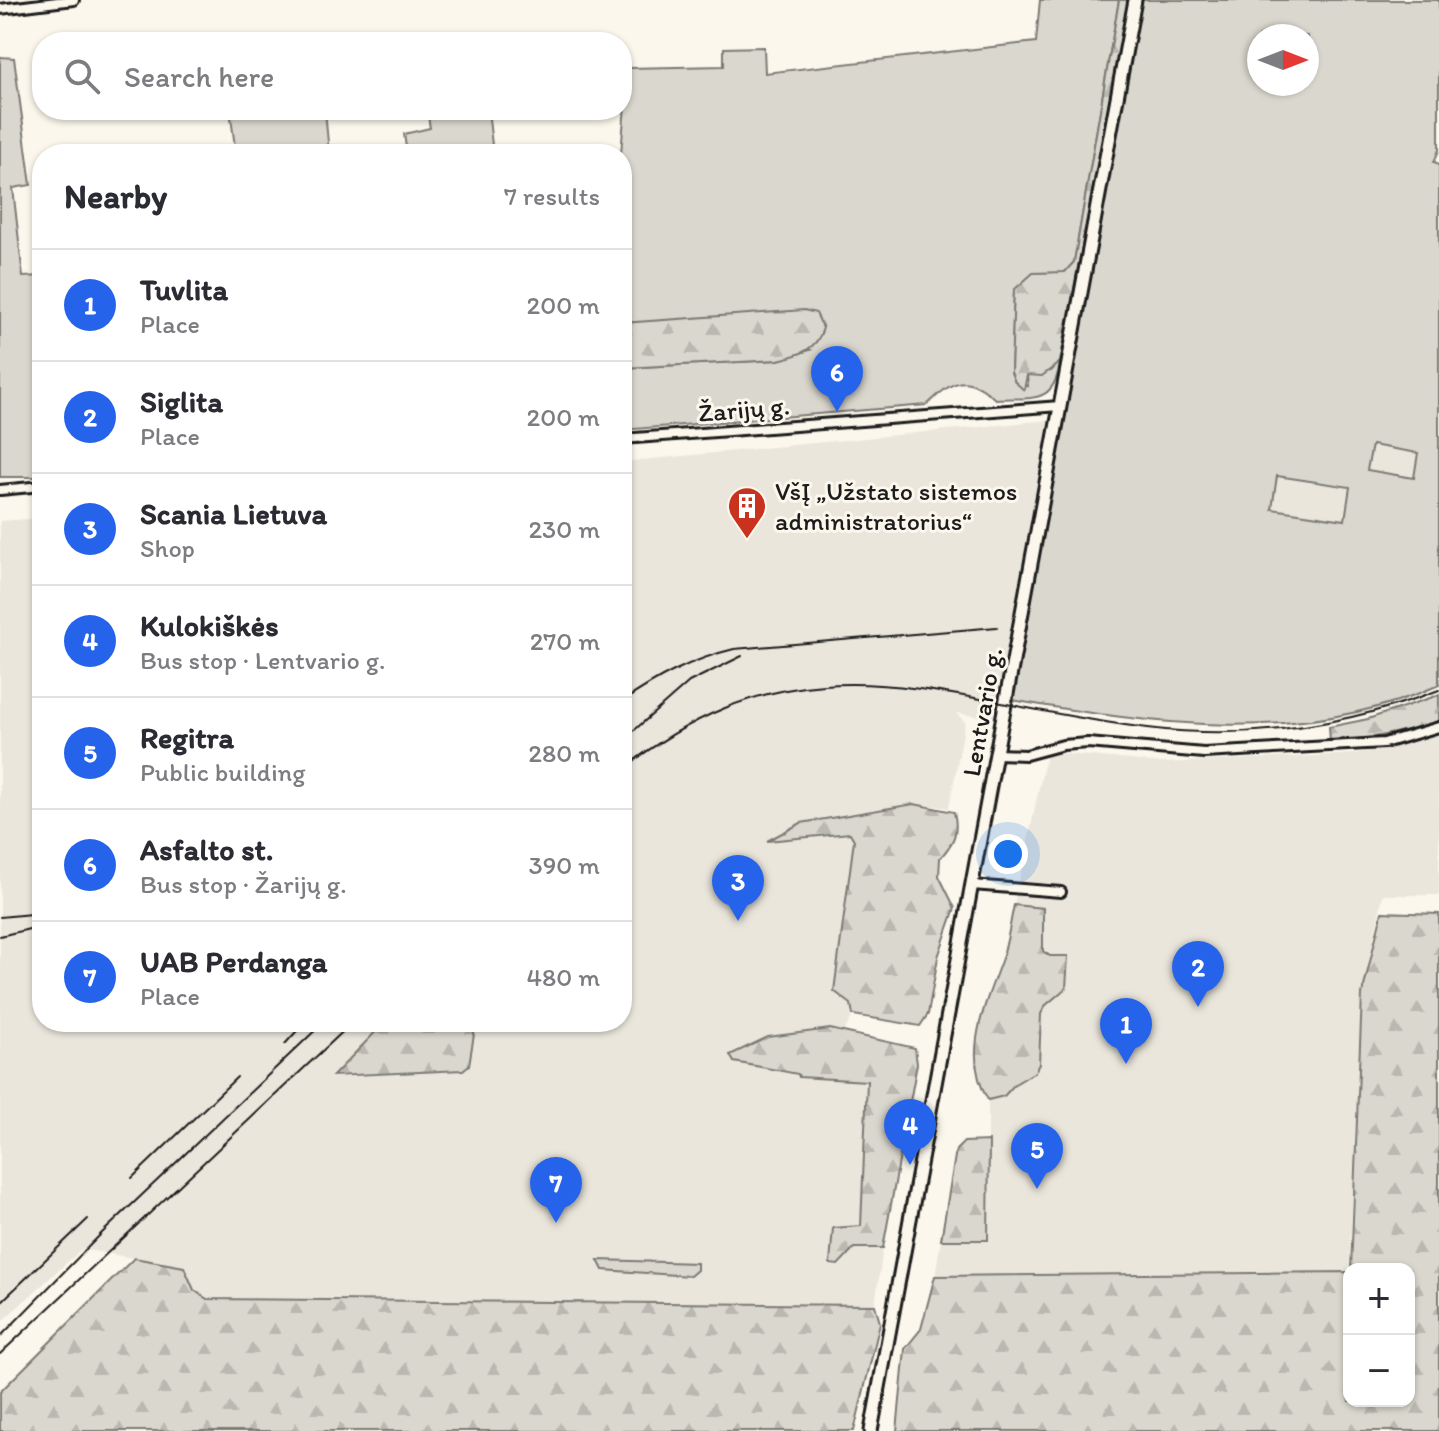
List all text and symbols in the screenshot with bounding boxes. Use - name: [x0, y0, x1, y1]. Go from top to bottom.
- north arrow: [1247, 24, 1319, 96]
- search box: [32, 32, 632, 120]
- icon: search: [60, 54, 104, 98]
- text: Search here: [124, 58, 274, 95]
- text: Nearby: [64, 176, 167, 217]
- text: 7 results: [504, 180, 600, 212]
- text: Tuvlita: [140, 271, 228, 308]
- text: 1: [84, 289, 96, 321]
- text: 200 m: [527, 289, 600, 321]
- text: Place: [140, 308, 200, 340]
- pin: 6: [811, 346, 863, 412]
- text: Siglita: [140, 383, 223, 420]
- street label: Žarijų g.: [697, 389, 791, 429]
- text: 2: [83, 401, 97, 433]
- text: 200 m: [527, 401, 600, 433]
- text: Place: [140, 420, 200, 452]
- place label: VšĮ „Užstato sistemos administratorius“: [775, 475, 1017, 537]
- building icon: VšĮ „Užstato sistemos administratorius“: [726, 485, 768, 540]
- text: Scania Lietuva: [140, 495, 327, 532]
- text: 3: [83, 513, 97, 545]
- text: 230 m: [528, 513, 600, 545]
- text: Shop: [140, 532, 195, 564]
- text: Kulokiškės: [140, 607, 279, 644]
- text: 4: [82, 625, 98, 657]
- text: 270 m: [530, 625, 600, 657]
- text: Bus stop · Lentvario g.: [140, 644, 385, 676]
- street label: Lentvario g.: [955, 645, 1009, 779]
- text: Regitra: [140, 719, 234, 756]
- text: 5: [83, 737, 97, 769]
- text: 280 m: [528, 737, 600, 769]
- text: Public building: [140, 756, 306, 788]
- text: Asfalto st.: [140, 831, 273, 868]
- your location: [988, 834, 1028, 874]
- text: 6: [83, 849, 97, 881]
- text: 390 m: [528, 849, 600, 881]
- pin: 3: [712, 855, 764, 921]
- text: Bus stop · Žarijų g.: [140, 868, 347, 900]
- pin: 2: [1172, 941, 1224, 1007]
- text: UAB Perdanga: [140, 943, 327, 980]
- text: 7: [84, 961, 96, 993]
- text: 480 m: [526, 961, 600, 993]
- text: Place: [140, 980, 200, 1012]
- pin: 1: [1100, 998, 1152, 1064]
- pin: 4: [884, 1099, 936, 1165]
- pin: 5: [1011, 1123, 1063, 1189]
- pin: 7: [530, 1157, 582, 1223]
- map controls: [1343, 1263, 1415, 1407]
- button: +: [1343, 1263, 1415, 1335]
- button: −: [1343, 1335, 1415, 1407]

